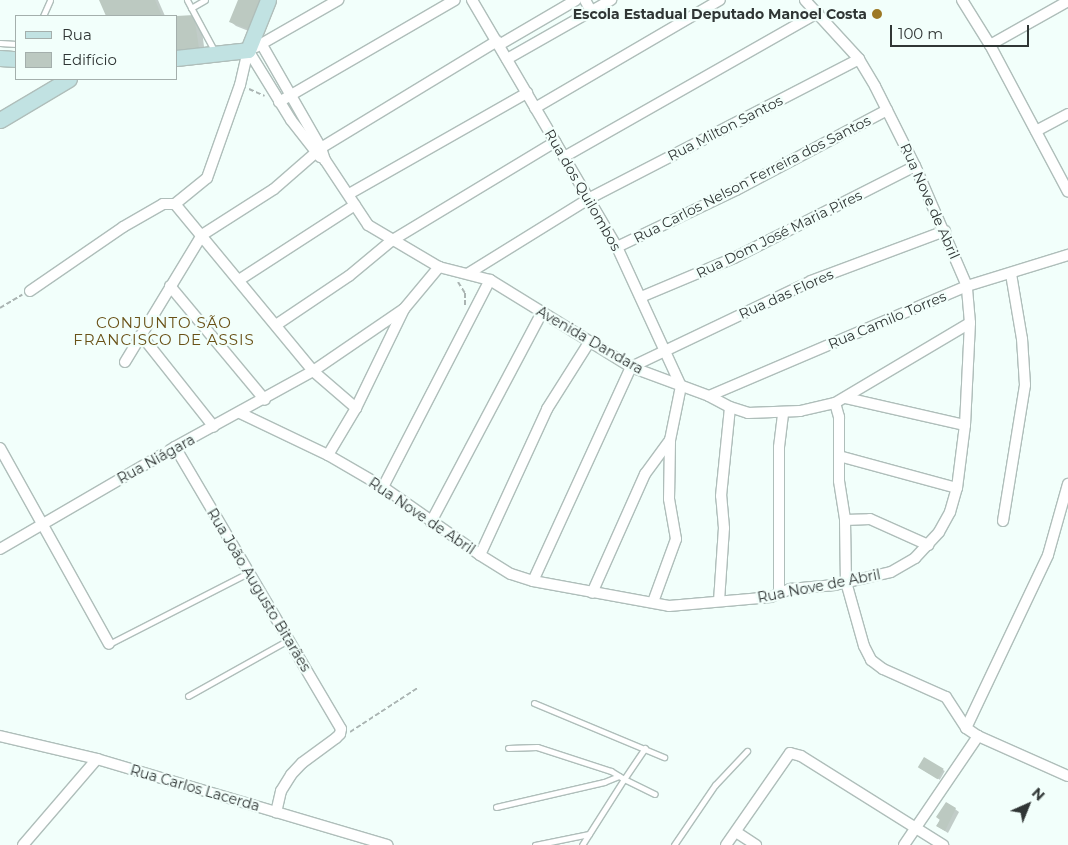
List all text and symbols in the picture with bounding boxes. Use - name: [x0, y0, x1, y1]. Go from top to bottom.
- place label: Escola Estadual Deputado Manoel Costa: [573, 6, 867, 22]
- marker: Escola Estadual Deputado Manoel Costa: [871, 8, 883, 20]
- legend: [15, 15, 178, 80]
- scale bar: [893, 15, 1032, 47]
- text: 100 m: [898, 24, 943, 43]
- text: Rua: [62, 25, 92, 44]
- text: Edifício: [62, 50, 117, 69]
- street label: Rua Milton Santos: [665, 92, 785, 164]
- street label: Rua Carlos Nelson Ferreira dos Santos: [631, 112, 873, 246]
- street label: Rua dos Quilombos: [541, 126, 625, 254]
- street label: Rua Nove de Abril: [897, 140, 963, 262]
- street label: Rua Dom José Maria Pires: [693, 186, 865, 282]
- street label: Rua das Flores: [736, 266, 836, 322]
- street label: Rua Camilo Torres: [825, 288, 949, 352]
- street label: Avenida Dandara: [534, 303, 646, 377]
- district label: CONJUNTO SÃO FRANCISCO DE ASSIS: [71, 313, 257, 348]
- street label: Rua Niágara: [114, 431, 198, 487]
- street label: Rua Nove de Abril: [365, 474, 479, 558]
- street label: Rua João Augusto Bitarães: [204, 505, 314, 675]
- street label: Rua Nove de Abril: [756, 566, 882, 606]
- street label: Rua Carlos Lacerda: [128, 761, 262, 815]
- north arrow: [1003, 780, 1053, 830]
- text: N: [1028, 784, 1049, 805]

